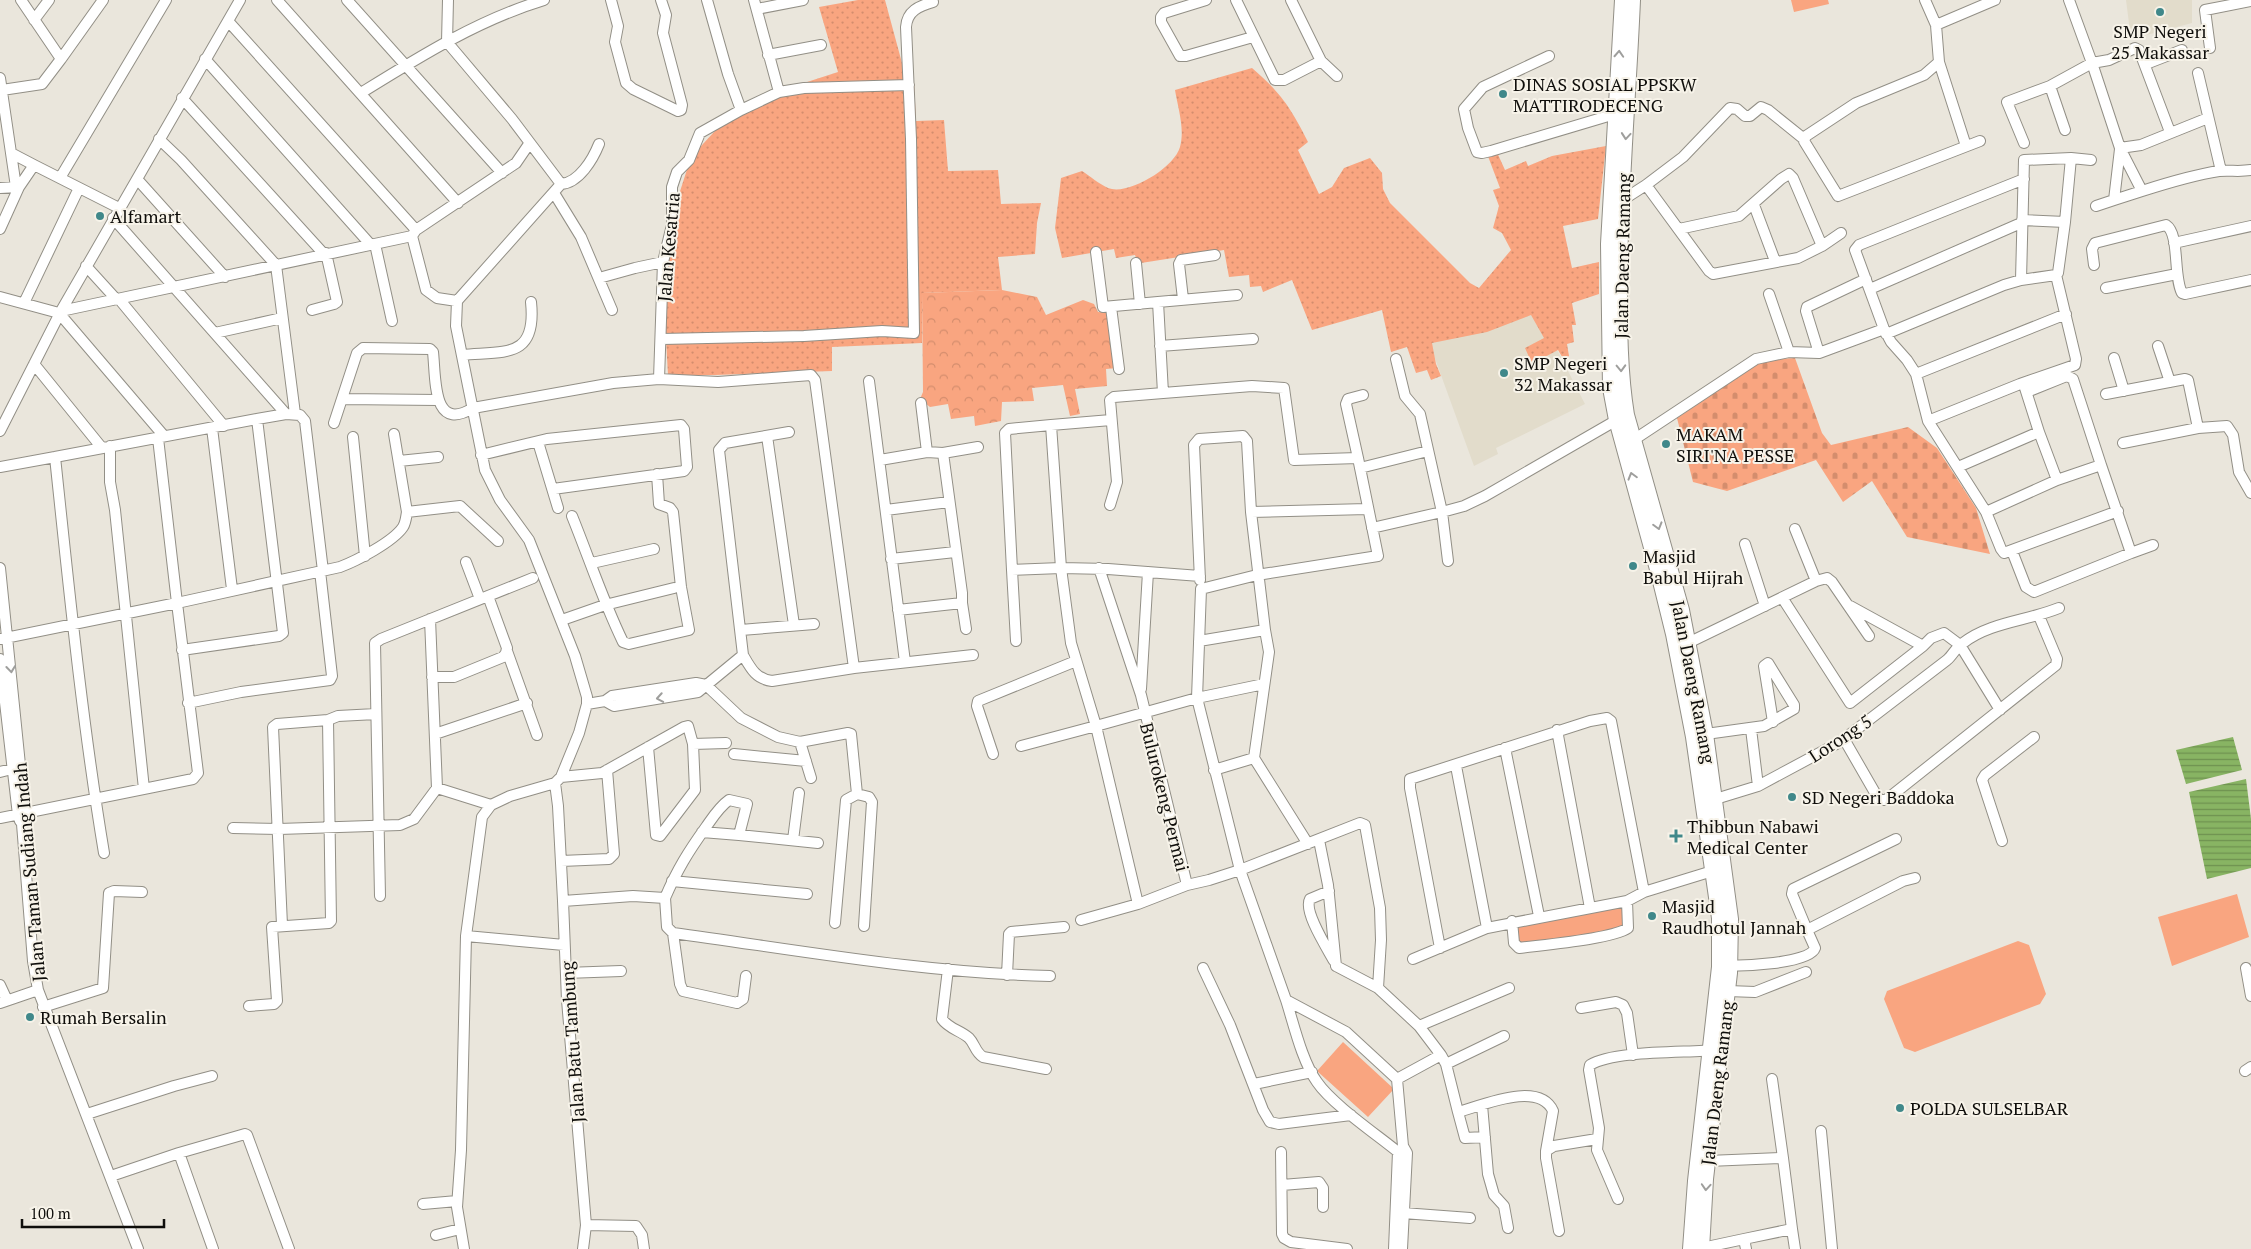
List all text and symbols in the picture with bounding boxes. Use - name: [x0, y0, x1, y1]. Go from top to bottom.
- marker: SMP Negeri 25 Makassar: [2154, 6, 2166, 18]
- place label: SMP Negeri 25 Makassar: [2111, 19, 2209, 64]
- one-way arrow: [1613, 50, 1624, 58]
- place label: DINAS SOSIAL PPSKW MATTIRODECENG: [1513, 72, 1697, 117]
- marker: DINAS SOSIAL PPSKW MATTIRODECENG: [1497, 88, 1509, 100]
- one-way arrow: [1621, 132, 1632, 140]
- street label: Jalan Daeng Ramang: [1609, 172, 1635, 339]
- street label: Jalan Kesatria: [651, 191, 685, 303]
- place label: Alfamart: [110, 204, 181, 228]
- marker: Alfamart: [94, 210, 106, 222]
- place label: SMP Negeri 32 Makassar: [1514, 351, 1612, 396]
- one-way arrow: [1616, 365, 1627, 373]
- marker: SMP Negeri 32 Makassar: [1498, 367, 1510, 379]
- place label: MAKAM SIRI'NA PESSE: [1676, 422, 1794, 467]
- marker: MAKAM SIRI'NA PESSE: [1660, 438, 1672, 450]
- one-way arrow: [1627, 472, 1637, 481]
- one-way arrow: [1652, 522, 1663, 531]
- place label: Masjid Babul Hijrah: [1643, 544, 1744, 589]
- marker: Masjid Babul Hijrah: [1627, 560, 1639, 572]
- street label: Jalan Daeng Ramang: [1666, 598, 1722, 766]
- one-way arrow: [5, 665, 16, 673]
- one-way arrow: [656, 692, 664, 703]
- street label: Lorong 5: [1804, 709, 1876, 767]
- street label: Bulurokeng Permai: [1135, 720, 1195, 874]
- street label: Jalan Taman Sudiang Indah: [7, 761, 51, 983]
- place label: SD Negeri Baddoka: [1802, 785, 1955, 809]
- marker: SD Negeri Baddoka: [1786, 791, 1798, 803]
- place label: Thibbun Nabawi Medical Center: [1687, 814, 1819, 859]
- marker: Thibbun Nabawi Medical Center: [1669, 829, 1683, 843]
- place label: Masjid Raudhotul Jannah: [1662, 894, 1807, 939]
- marker: Masjid Raudhotul Jannah: [1646, 910, 1658, 922]
- street label: Jalan Batu Tambung: [554, 960, 590, 1124]
- street label: Jalan Daeng Ramang: [1695, 999, 1739, 1167]
- place label: Rumah Bersalin: [40, 1005, 167, 1029]
- marker: Rumah Bersalin: [24, 1011, 36, 1023]
- place label: POLDA SULSELBAR: [1910, 1096, 2069, 1120]
- marker: POLDA SULSELBAR: [1894, 1102, 1906, 1114]
- one-way arrow: [1700, 1184, 1711, 1192]
- scale bar: [22, 1196, 165, 1228]
- text: 100 m: [30, 1203, 71, 1223]

